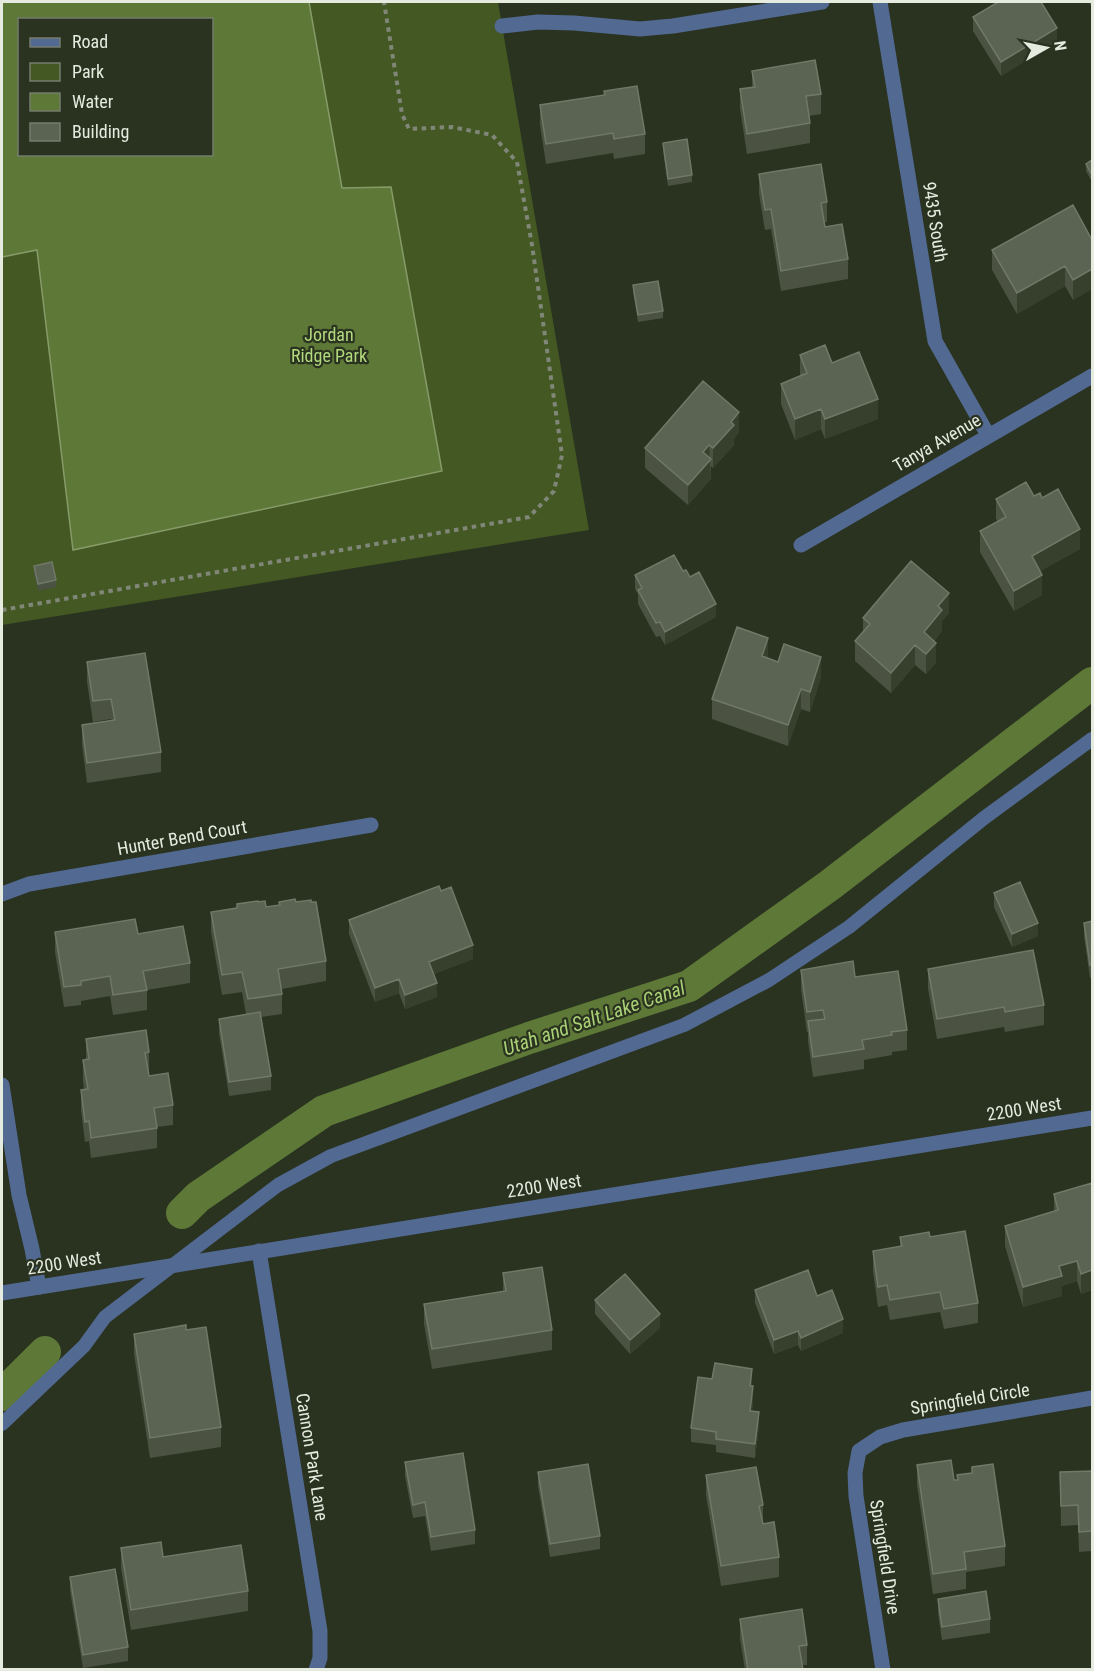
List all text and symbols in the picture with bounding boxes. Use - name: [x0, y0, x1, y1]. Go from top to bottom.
- legend: [18, 18, 213, 156]
- north arrow: [1016, 18, 1076, 78]
- text: Road: [72, 31, 108, 52]
- text: N: [1050, 39, 1070, 52]
- text: Park: [72, 61, 104, 82]
- text: Water: [72, 91, 114, 112]
- text: Building: [72, 121, 129, 142]
- street label: 9435 South: [919, 180, 952, 263]
- park label: Jordan Ridge Park: [291, 324, 367, 366]
- street label: Tanya Avenue: [889, 409, 984, 476]
- street label: Hunter Bend Court: [115, 816, 248, 859]
- water label: Utah and Salt Lake Canal: [500, 975, 689, 1060]
- street label: 2200 West: [985, 1092, 1063, 1125]
- street label: 2200 West: [505, 1169, 583, 1202]
- street label: 2200 West: [25, 1246, 103, 1279]
- street label: Springfield Circle: [909, 1379, 1031, 1418]
- street label: Cannon Park Lane: [292, 1392, 333, 1522]
- street label: Springfield Drive: [866, 1498, 905, 1616]

